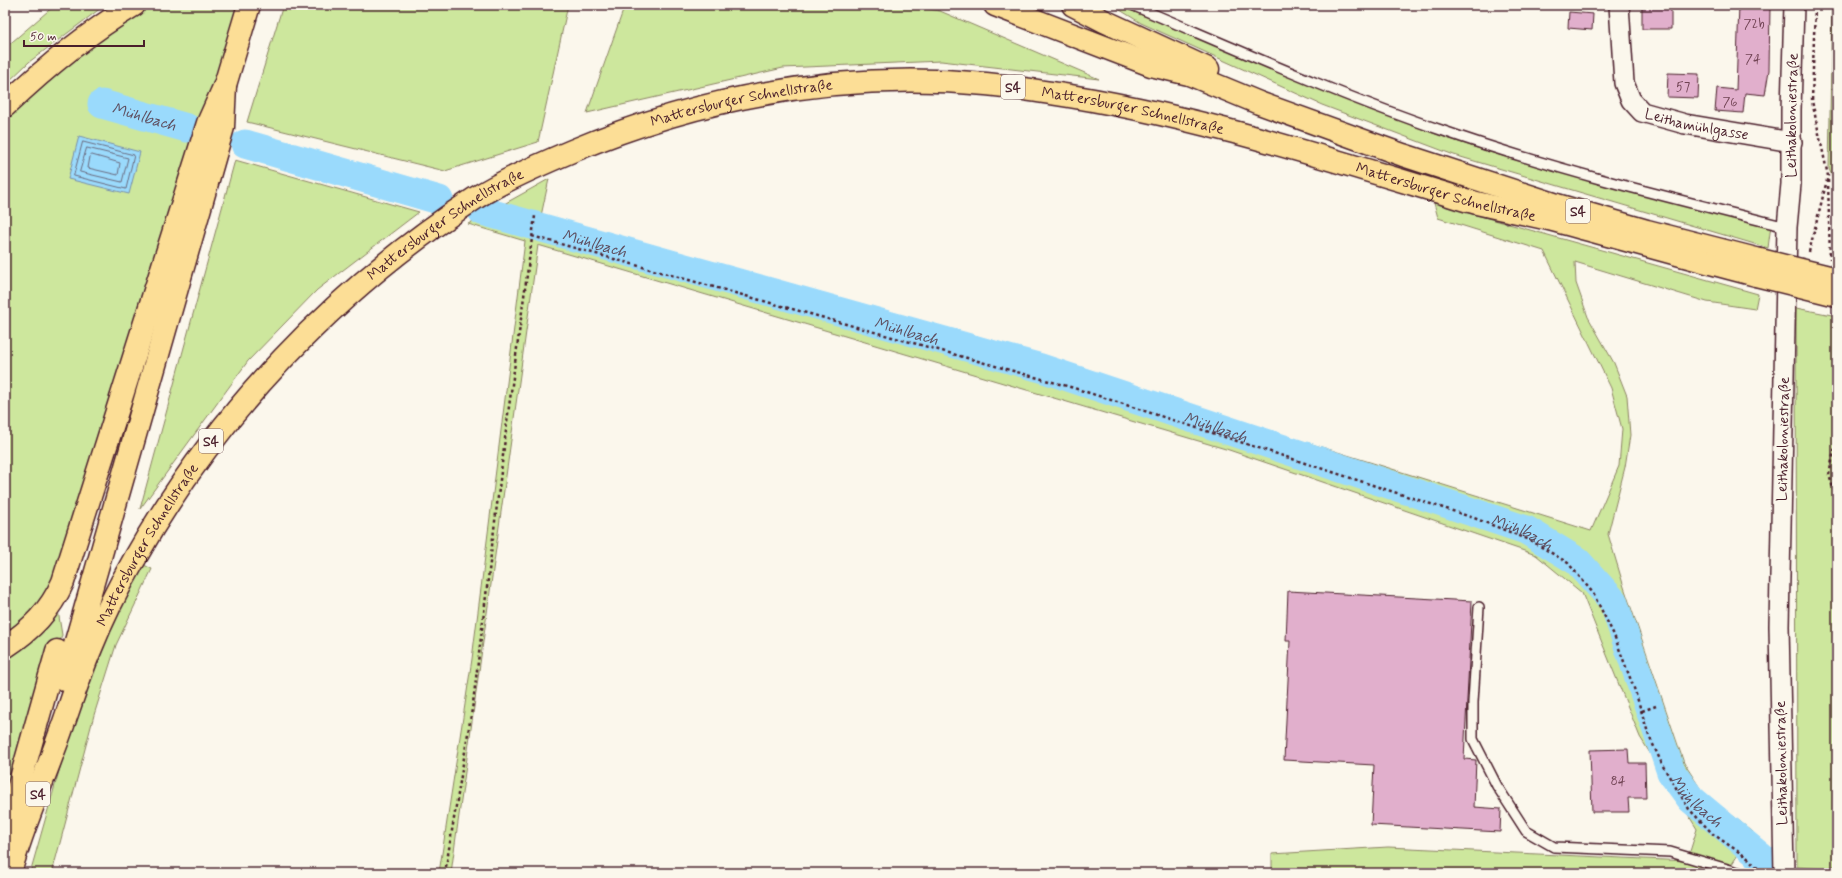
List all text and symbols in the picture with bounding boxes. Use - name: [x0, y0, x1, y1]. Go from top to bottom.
- house number: 72b: [1743, 16, 1765, 33]
- scale bar: [24, 22, 144, 48]
- text: 50 m: [30, 29, 57, 45]
- house number: 74: [1745, 51, 1761, 68]
- street label: Leithakoloniestraße: [1782, 53, 1804, 178]
- street label: Mattersburger Schnellstraße: [648, 75, 834, 132]
- road number: S4: [1001, 75, 1025, 99]
- house number: 57: [1676, 79, 1691, 96]
- street label: Mattersburger Schnellstraße: [1040, 83, 1226, 140]
- house number: 76: [1722, 94, 1738, 111]
- water label: Mühlbach: [109, 98, 179, 137]
- street label: Leithamühlgasse: [1642, 104, 1750, 146]
- street label: Mattersburger Schnellstraße: [1353, 158, 1538, 227]
- street label: Mattersburger Schnellstraße: [363, 165, 527, 286]
- road number: S4: [1566, 199, 1590, 223]
- water label: Mühlbach: [560, 225, 629, 263]
- water label: Mühlbach: [872, 313, 941, 351]
- street label: Leithakoloniestraße: [1772, 377, 1795, 502]
- water label: Mühlbach: [1181, 407, 1250, 448]
- road number: S4: [199, 429, 223, 453]
- street label: Mattersburger Schnellstraße: [92, 460, 204, 630]
- water label: Mühlbach: [1488, 510, 1557, 556]
- street label: Leithakoloniestraße: [1771, 700, 1793, 825]
- water label: Mühlbach: [1665, 771, 1726, 833]
- house number: 84: [1610, 773, 1626, 790]
- road number: S4: [26, 782, 50, 806]

